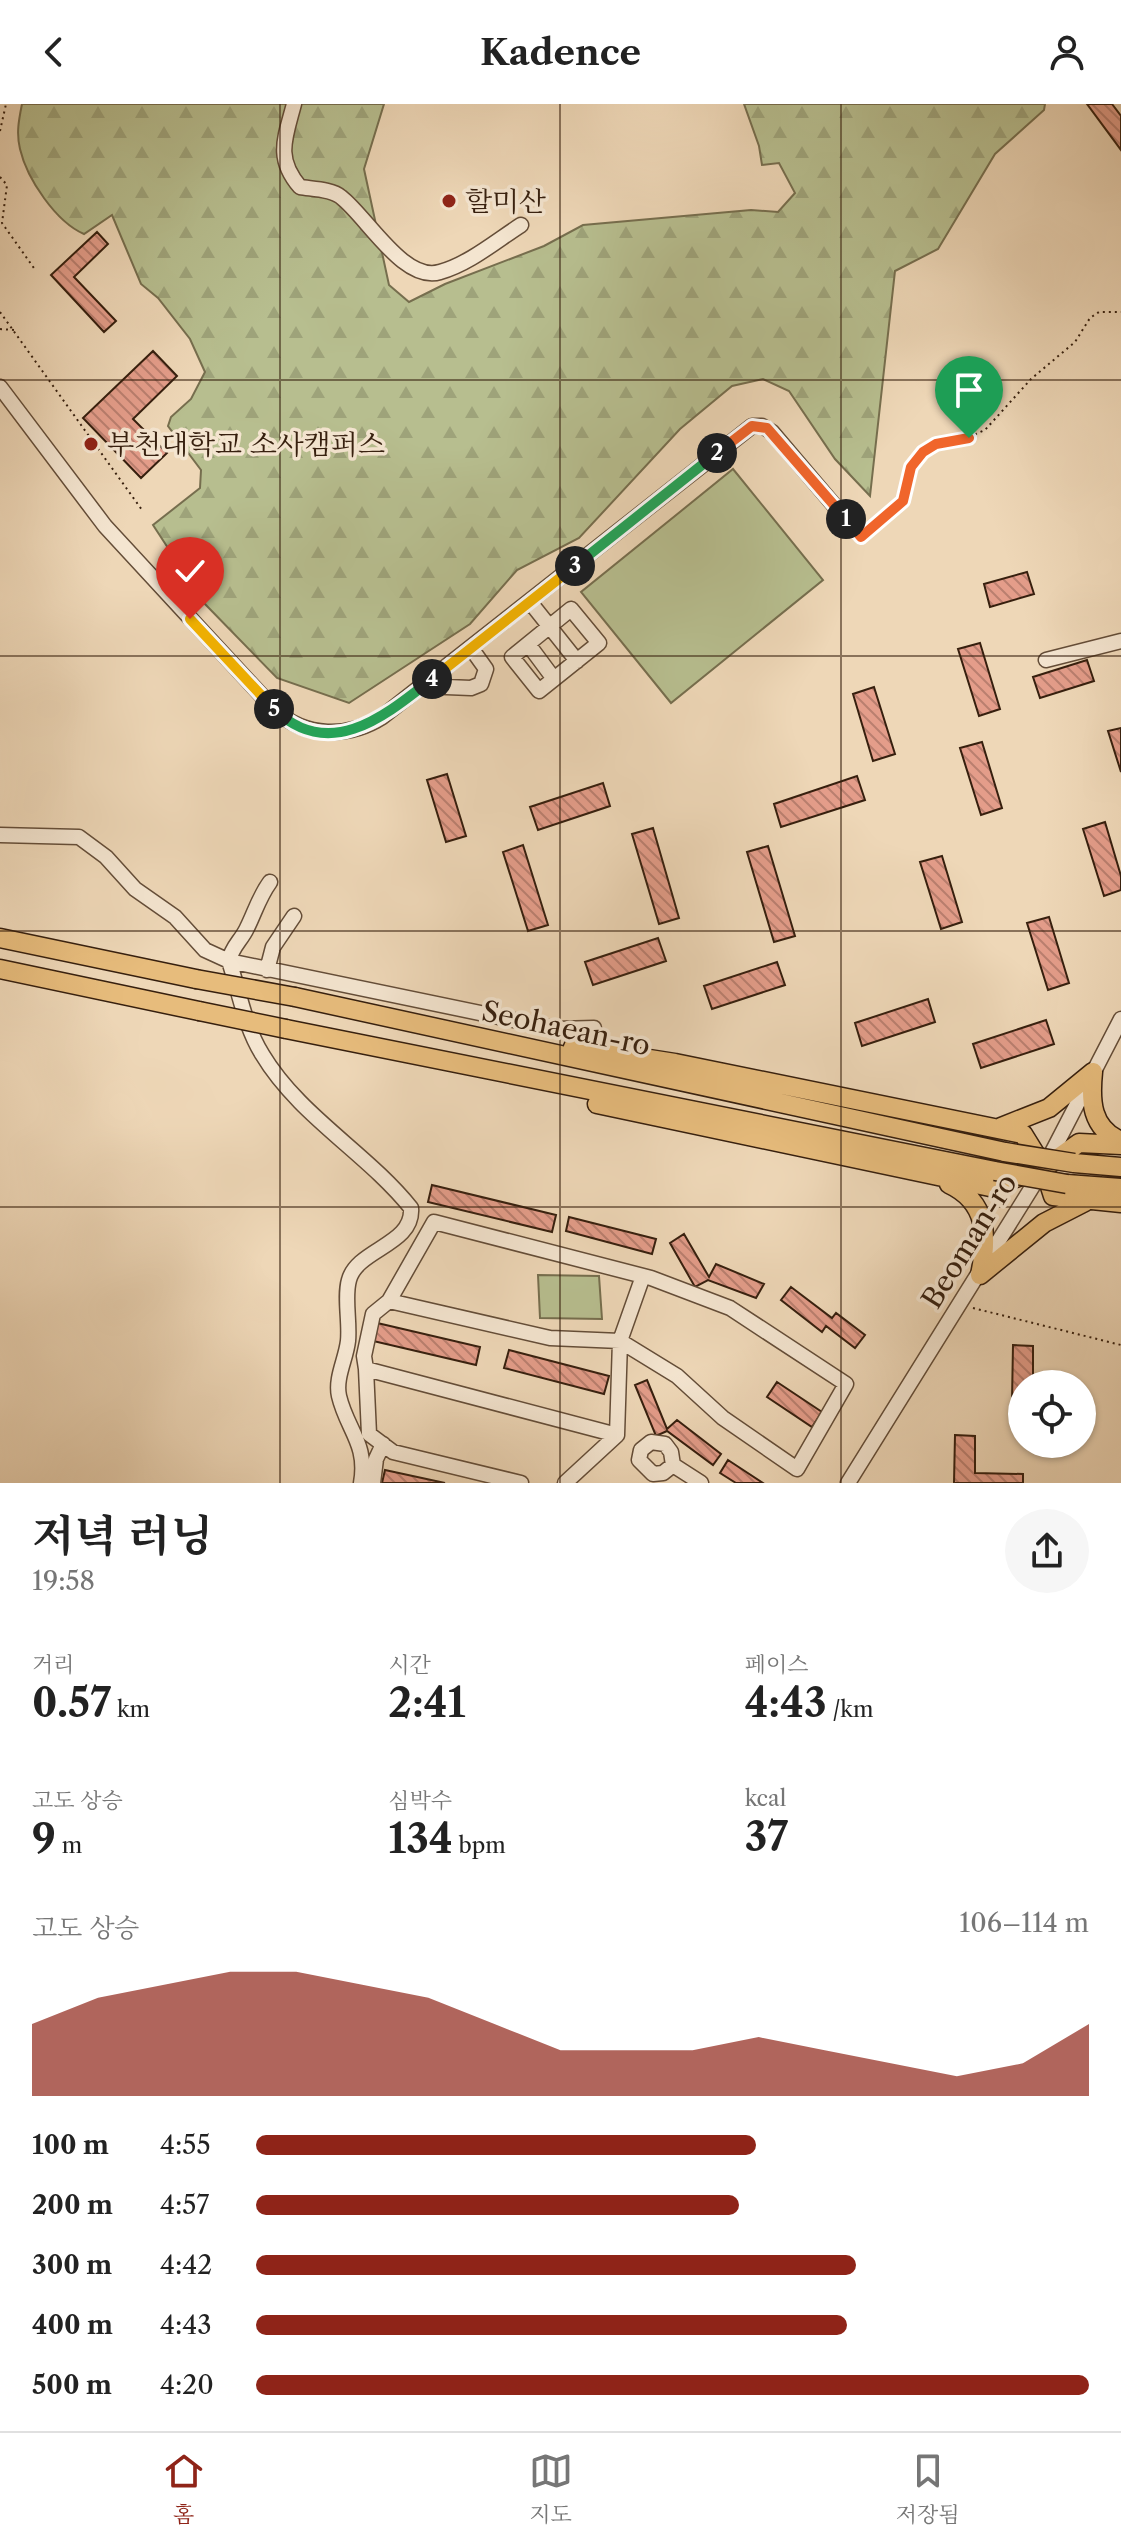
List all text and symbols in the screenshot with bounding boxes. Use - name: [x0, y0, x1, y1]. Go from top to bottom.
- icon: back: [32, 30, 76, 74]
- text: Kadence: [480, 30, 641, 74]
- icon: person: [1045, 30, 1089, 74]
- place label: 할미산: [465, 184, 546, 218]
- marker: 할미산: [440, 192, 458, 210]
- pin: [935, 356, 1003, 438]
- icon: arrive: [947, 368, 991, 412]
- place label: 부천대학교 소사캠퍼스: [107, 427, 385, 461]
- pin: 2: [697, 433, 737, 473]
- marker: 부천대학교 소사캠퍼스: [82, 435, 100, 453]
- text: 2: [711, 439, 724, 466]
- pin: 1: [826, 499, 866, 539]
- text: 1: [841, 505, 851, 532]
- pin: [156, 537, 224, 619]
- pin: 3: [555, 546, 595, 586]
- icon: check: [168, 549, 212, 593]
- text: 3: [569, 552, 581, 579]
- pin: 4: [412, 659, 452, 699]
- text: 4: [425, 665, 439, 692]
- pin: 5: [254, 689, 294, 729]
- text: 5: [268, 695, 280, 722]
- street label: Seohaean-ro: [479, 994, 653, 1062]
- street label: Beoman-ro: [914, 1167, 1024, 1315]
- map controls: [1008, 1370, 1096, 1458]
- button: locate: [1008, 1370, 1096, 1458]
- text: 저녁 러닝: [32, 1508, 213, 1562]
- button: share: [1005, 1509, 1089, 1593]
- text: 19:58: [32, 1565, 95, 1597]
- text: 거리: [32, 1651, 75, 1678]
- text: 시간: [388, 1651, 431, 1678]
- text: 페이스: [745, 1651, 808, 1678]
- text: 0.57: [32, 1678, 111, 1727]
- text: 2:41: [388, 1678, 466, 1727]
- text: 4:43: [745, 1678, 827, 1727]
- text: km: [111, 1696, 150, 1723]
- text: /km: [827, 1696, 874, 1723]
- text: kcal: [745, 1785, 786, 1812]
- text: 고도 상승: [32, 1787, 123, 1814]
- text: 심박수: [388, 1787, 452, 1814]
- text: 37: [745, 1812, 788, 1861]
- text: 9: [32, 1814, 56, 1863]
- text: 134: [388, 1814, 453, 1863]
- text: m: [56, 1832, 82, 1859]
- text: bpm: [453, 1832, 506, 1859]
- text: 106–114 m: [959, 1907, 1089, 1939]
- text: 고도 상승: [32, 1912, 139, 1944]
- text: 100 m: [32, 2129, 109, 2161]
- text: 4:55: [160, 2129, 211, 2161]
- text: 200 m: [32, 2189, 113, 2221]
- text: 4:57: [160, 2189, 209, 2221]
- text: 300 m: [32, 2249, 112, 2281]
- text: 4:42: [160, 2249, 212, 2281]
- text: 400 m: [32, 2309, 113, 2341]
- text: 4:43: [160, 2309, 212, 2341]
- text: 500 m: [32, 2369, 112, 2401]
- text: 4:20: [160, 2369, 214, 2401]
- tab: 홈: [162, 2449, 206, 2528]
- tab: 지도: [529, 2449, 573, 2528]
- tab: 저장됨: [896, 2449, 959, 2528]

